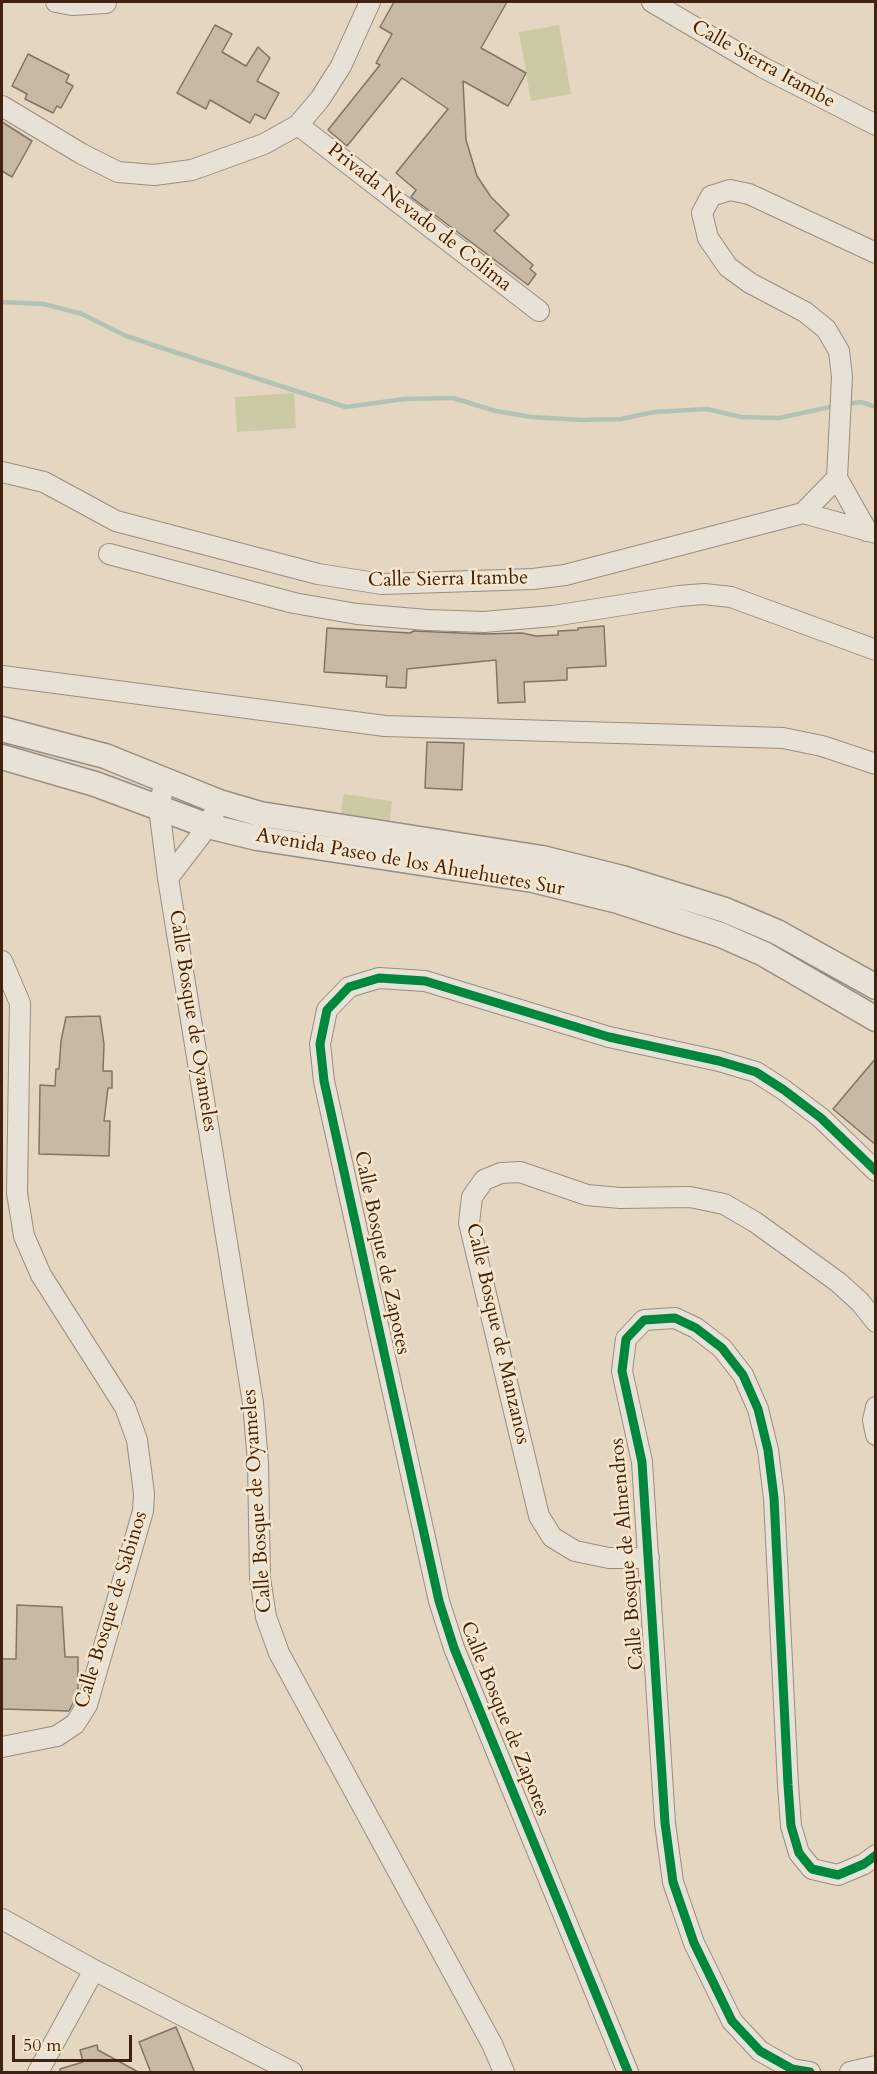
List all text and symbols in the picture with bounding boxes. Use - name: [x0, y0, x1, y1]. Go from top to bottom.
- street label: Calle Sierra Itambe: [687, 16, 839, 114]
- street label: Privada Nevado de Colima: [322, 139, 516, 297]
- street label: Calle Sierra Itambe: [368, 567, 528, 593]
- street label: Avenida Paseo de los Ahuehuetes Sur: [254, 824, 566, 902]
- street label: Calle Bosque de Oyameles: [163, 908, 221, 1134]
- street label: Calle Bosque de Zapotes: [348, 1149, 414, 1357]
- street label: Calle Bosque de Manzanos: [460, 1221, 534, 1447]
- street label: Calle Bosque de Oyameles: [238, 1388, 278, 1614]
- street label: Calle Bosque de Almendros: [606, 1437, 650, 1671]
- street label: Calle Bosque de Sabinos: [71, 1509, 153, 1711]
- street label: Calle Bosque de Zapotes: [454, 1618, 554, 1820]
- scale bar: [15, 2023, 135, 2061]
- text: 50 m: [23, 2033, 62, 2058]

